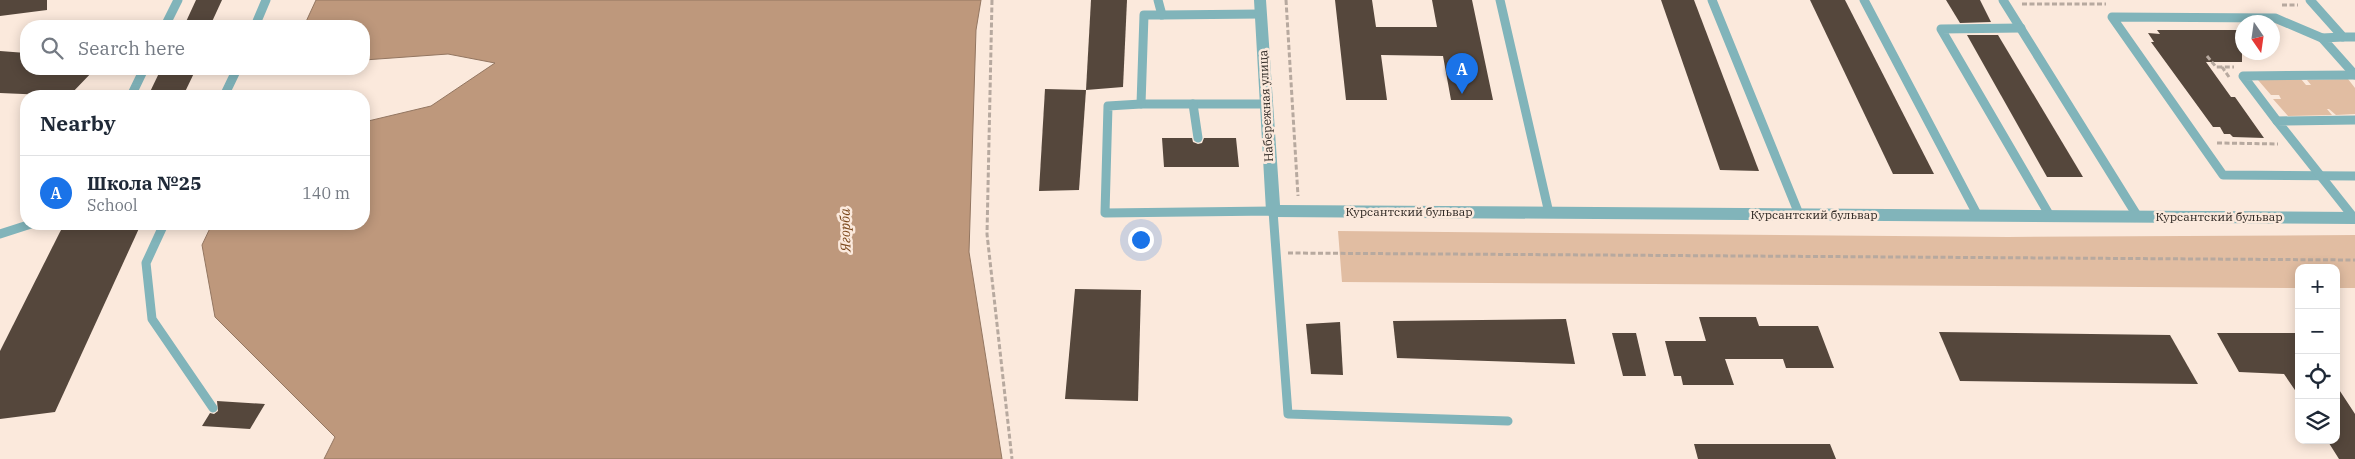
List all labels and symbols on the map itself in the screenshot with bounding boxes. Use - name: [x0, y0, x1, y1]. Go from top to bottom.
- north arrow: [2235, 15, 2280, 60]
- street label: Набережная улица: [1255, 49, 1276, 162]
- pin: A: [1446, 53, 1478, 94]
- street label: Курсантский бульвар: [1345, 204, 1473, 219]
- street label: Курсантский бульвар: [1750, 207, 1878, 222]
- water label: Ягорба: [836, 208, 854, 253]
- street label: Курсантский бульвар: [2155, 209, 2283, 224]
- your location: [1128, 227, 1154, 253]

